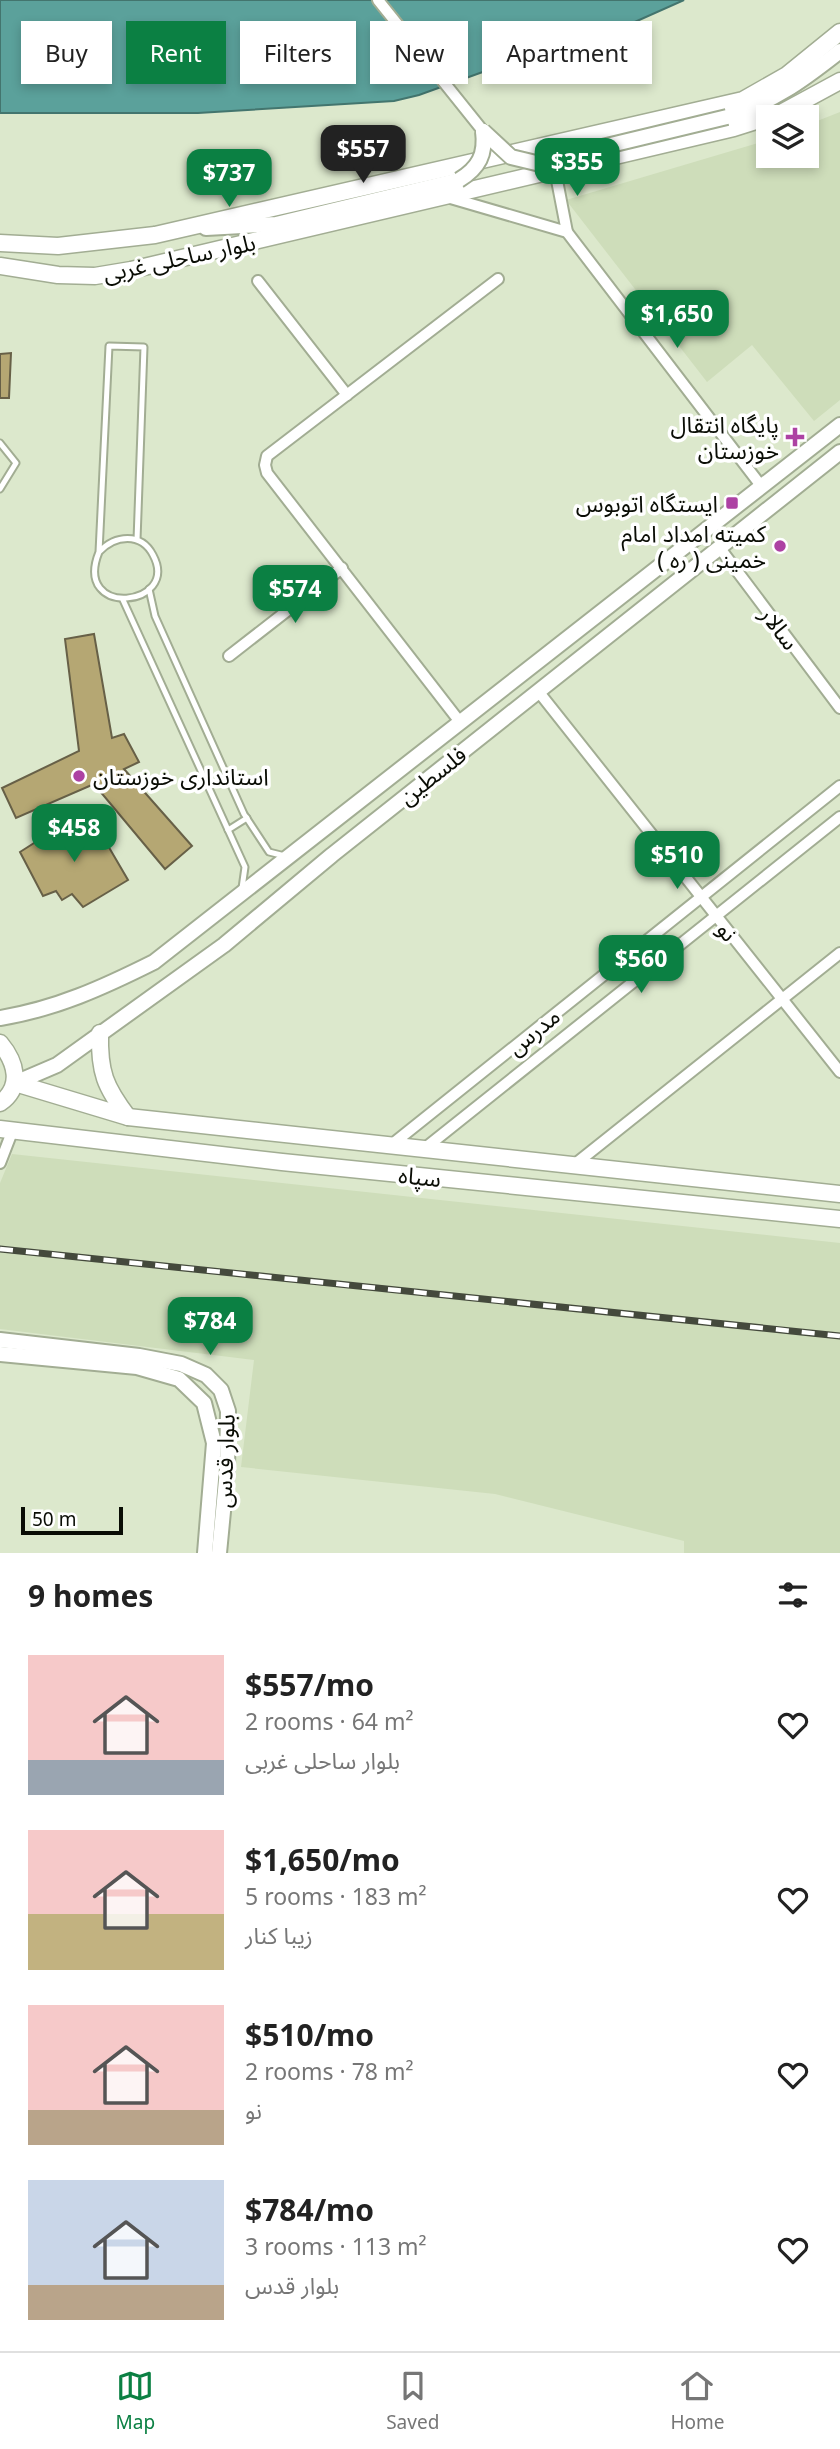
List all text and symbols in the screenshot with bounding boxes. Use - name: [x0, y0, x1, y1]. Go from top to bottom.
- chip: Buy: [21, 21, 112, 84]
- chip: Rent: [126, 21, 226, 84]
- chip: Filters: [240, 21, 356, 84]
- chip: New: [370, 21, 468, 84]
- chip: Apartment: [482, 21, 652, 84]
- map controls: [756, 105, 819, 168]
- button: layers: [756, 105, 819, 168]
- pin: $557: [322, 125, 404, 185]
- text: $557: [337, 132, 389, 164]
- pin: $355: [536, 138, 618, 198]
- text: $355: [551, 145, 603, 177]
- pin: $737: [188, 150, 270, 209]
- text: $737: [203, 156, 255, 188]
- street label: بلوار ساحلی غربی: [100, 225, 258, 289]
- pin: $1,650: [620, 290, 734, 350]
- text: $1,650: [641, 297, 713, 329]
- place label: پایگاه انتقال خوزستان: [671, 408, 779, 466]
- marker: پایگاه انتقال خوزستان: [785, 427, 805, 447]
- place label: ایستگاه اتوبوس: [576, 487, 718, 519]
- marker: ایستگاه اتوبوس: [724, 495, 740, 511]
- place label: کمیته امداد امام خمینی ( ره ): [621, 517, 767, 575]
- marker: کمیته امداد امام خمینی ( ره ): [772, 538, 788, 554]
- pin: $574: [254, 566, 336, 625]
- text: $574: [269, 572, 321, 604]
- street label: سالار: [753, 599, 807, 656]
- street label: فلسطین: [391, 738, 473, 812]
- place label: استانداری خوزستان: [93, 760, 269, 792]
- marker: استانداری خوزستان: [71, 768, 87, 784]
- pin: $458: [33, 804, 115, 864]
- text: $458: [48, 811, 100, 843]
- pin: $510: [636, 832, 718, 891]
- text: $510: [651, 838, 703, 870]
- street label: نو: [710, 914, 746, 948]
- pin: $560: [600, 936, 682, 995]
- text: $560: [615, 942, 667, 974]
- street label: مدرس: [500, 1000, 566, 1062]
- street label: سپاه: [397, 1158, 443, 1194]
- pin: $784: [169, 1298, 251, 1357]
- text: $784: [184, 1304, 236, 1336]
- street label: بلوار قدس: [206, 1413, 242, 1509]
- scale bar: [21, 1504, 122, 1536]
- text: 50 m: [32, 1506, 76, 1532]
- text: 9 homes: [28, 1575, 153, 1616]
- icon: filters: [774, 1576, 812, 1614]
- text: $557/mo: [245, 1664, 374, 1705]
- icon: home: [84, 1683, 168, 1767]
- text: 2 rooms · 64 m²: [245, 1705, 414, 1737]
- icon: heart: [774, 1706, 812, 1744]
- text: بلوار ساحلی غربی: [245, 1744, 400, 1776]
- text: $1,650/mo: [245, 1839, 400, 1880]
- icon: home: [84, 1858, 168, 1942]
- text: 5 rooms · 183 m²: [245, 1880, 427, 1912]
- icon: heart: [774, 1881, 812, 1919]
- text: زیبا کنار: [245, 1919, 313, 1951]
- text: $510/mo: [245, 2014, 374, 2055]
- icon: home: [84, 2033, 168, 2117]
- text: 2 rooms · 78 m²: [245, 2055, 414, 2087]
- icon: heart: [774, 2056, 812, 2094]
- text: نو: [245, 2094, 262, 2126]
- text: $784/mo: [245, 2189, 374, 2230]
- icon: home: [84, 2208, 168, 2292]
- text: 3 rooms · 113 m²: [245, 2230, 427, 2262]
- icon: heart: [774, 2231, 812, 2269]
- text: بلوار قدس: [245, 2269, 339, 2301]
- tab: Map: [116, 2367, 155, 2435]
- tab: Saved: [386, 2367, 439, 2435]
- tab: Home: [670, 2367, 724, 2435]

